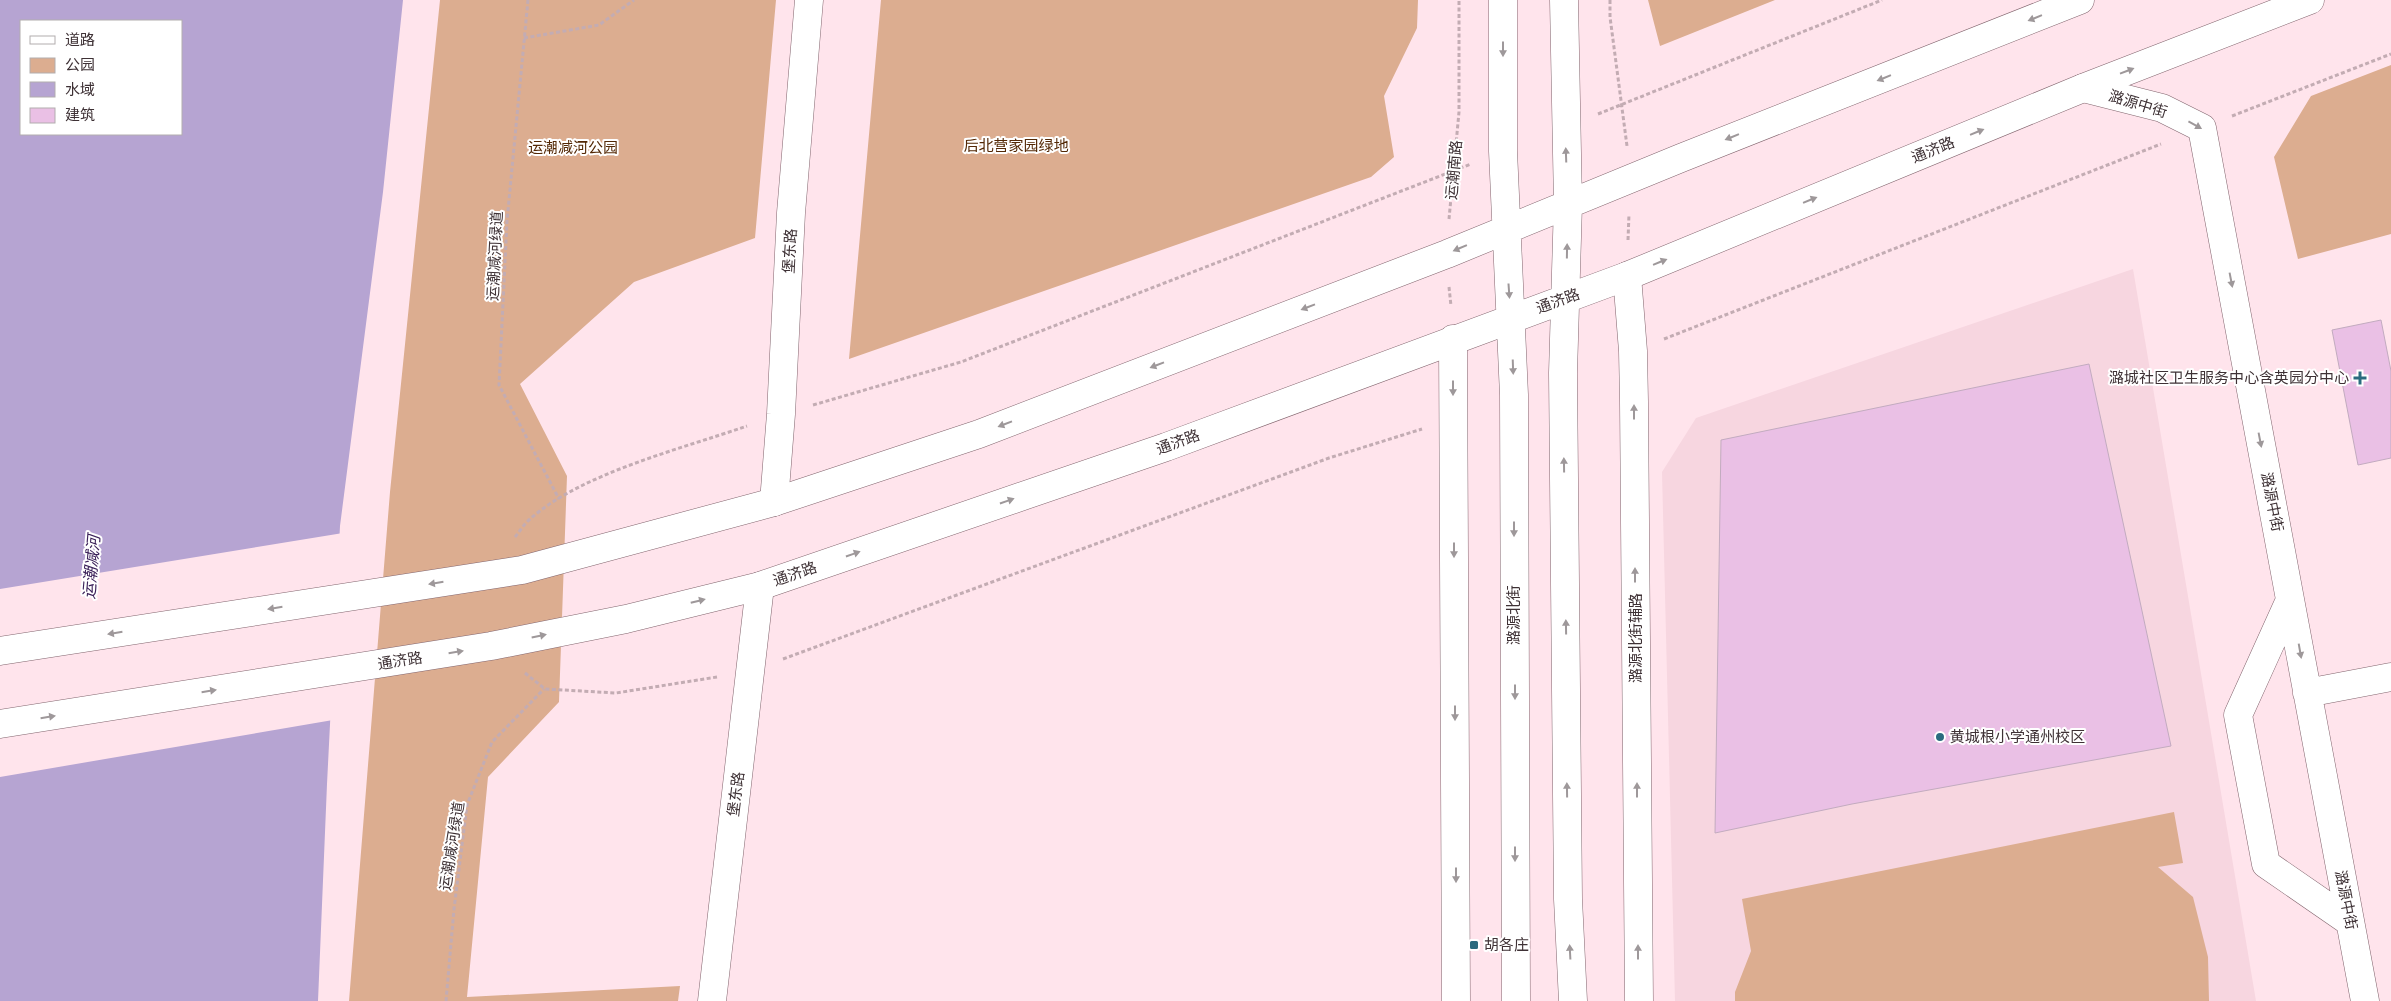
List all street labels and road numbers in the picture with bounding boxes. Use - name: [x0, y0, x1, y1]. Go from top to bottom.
- street label: 潞源中街: [2107, 86, 2170, 121]
- street label: 通济路: [1908, 132, 1957, 167]
- street label: 运潮南路: [1441, 139, 1466, 201]
- street label: 运潮减河绿道: [483, 211, 506, 301]
- street label: 堡东路: [779, 228, 800, 274]
- street label: 通济路: [1533, 284, 1582, 317]
- street label: 通济路: [1153, 425, 1202, 458]
- street label: 潞源中街: [2257, 471, 2288, 533]
- street label: 通济路: [770, 557, 819, 590]
- street label: 潞源北街: [1504, 585, 1523, 645]
- street label: 潞源北街辅路: [1626, 593, 1645, 683]
- street label: 通济路: [376, 648, 424, 673]
- street label: 堡东路: [723, 770, 748, 817]
- street label: 运潮减河绿道: [435, 800, 468, 892]
- street label: 潞源中街: [2331, 869, 2362, 931]

